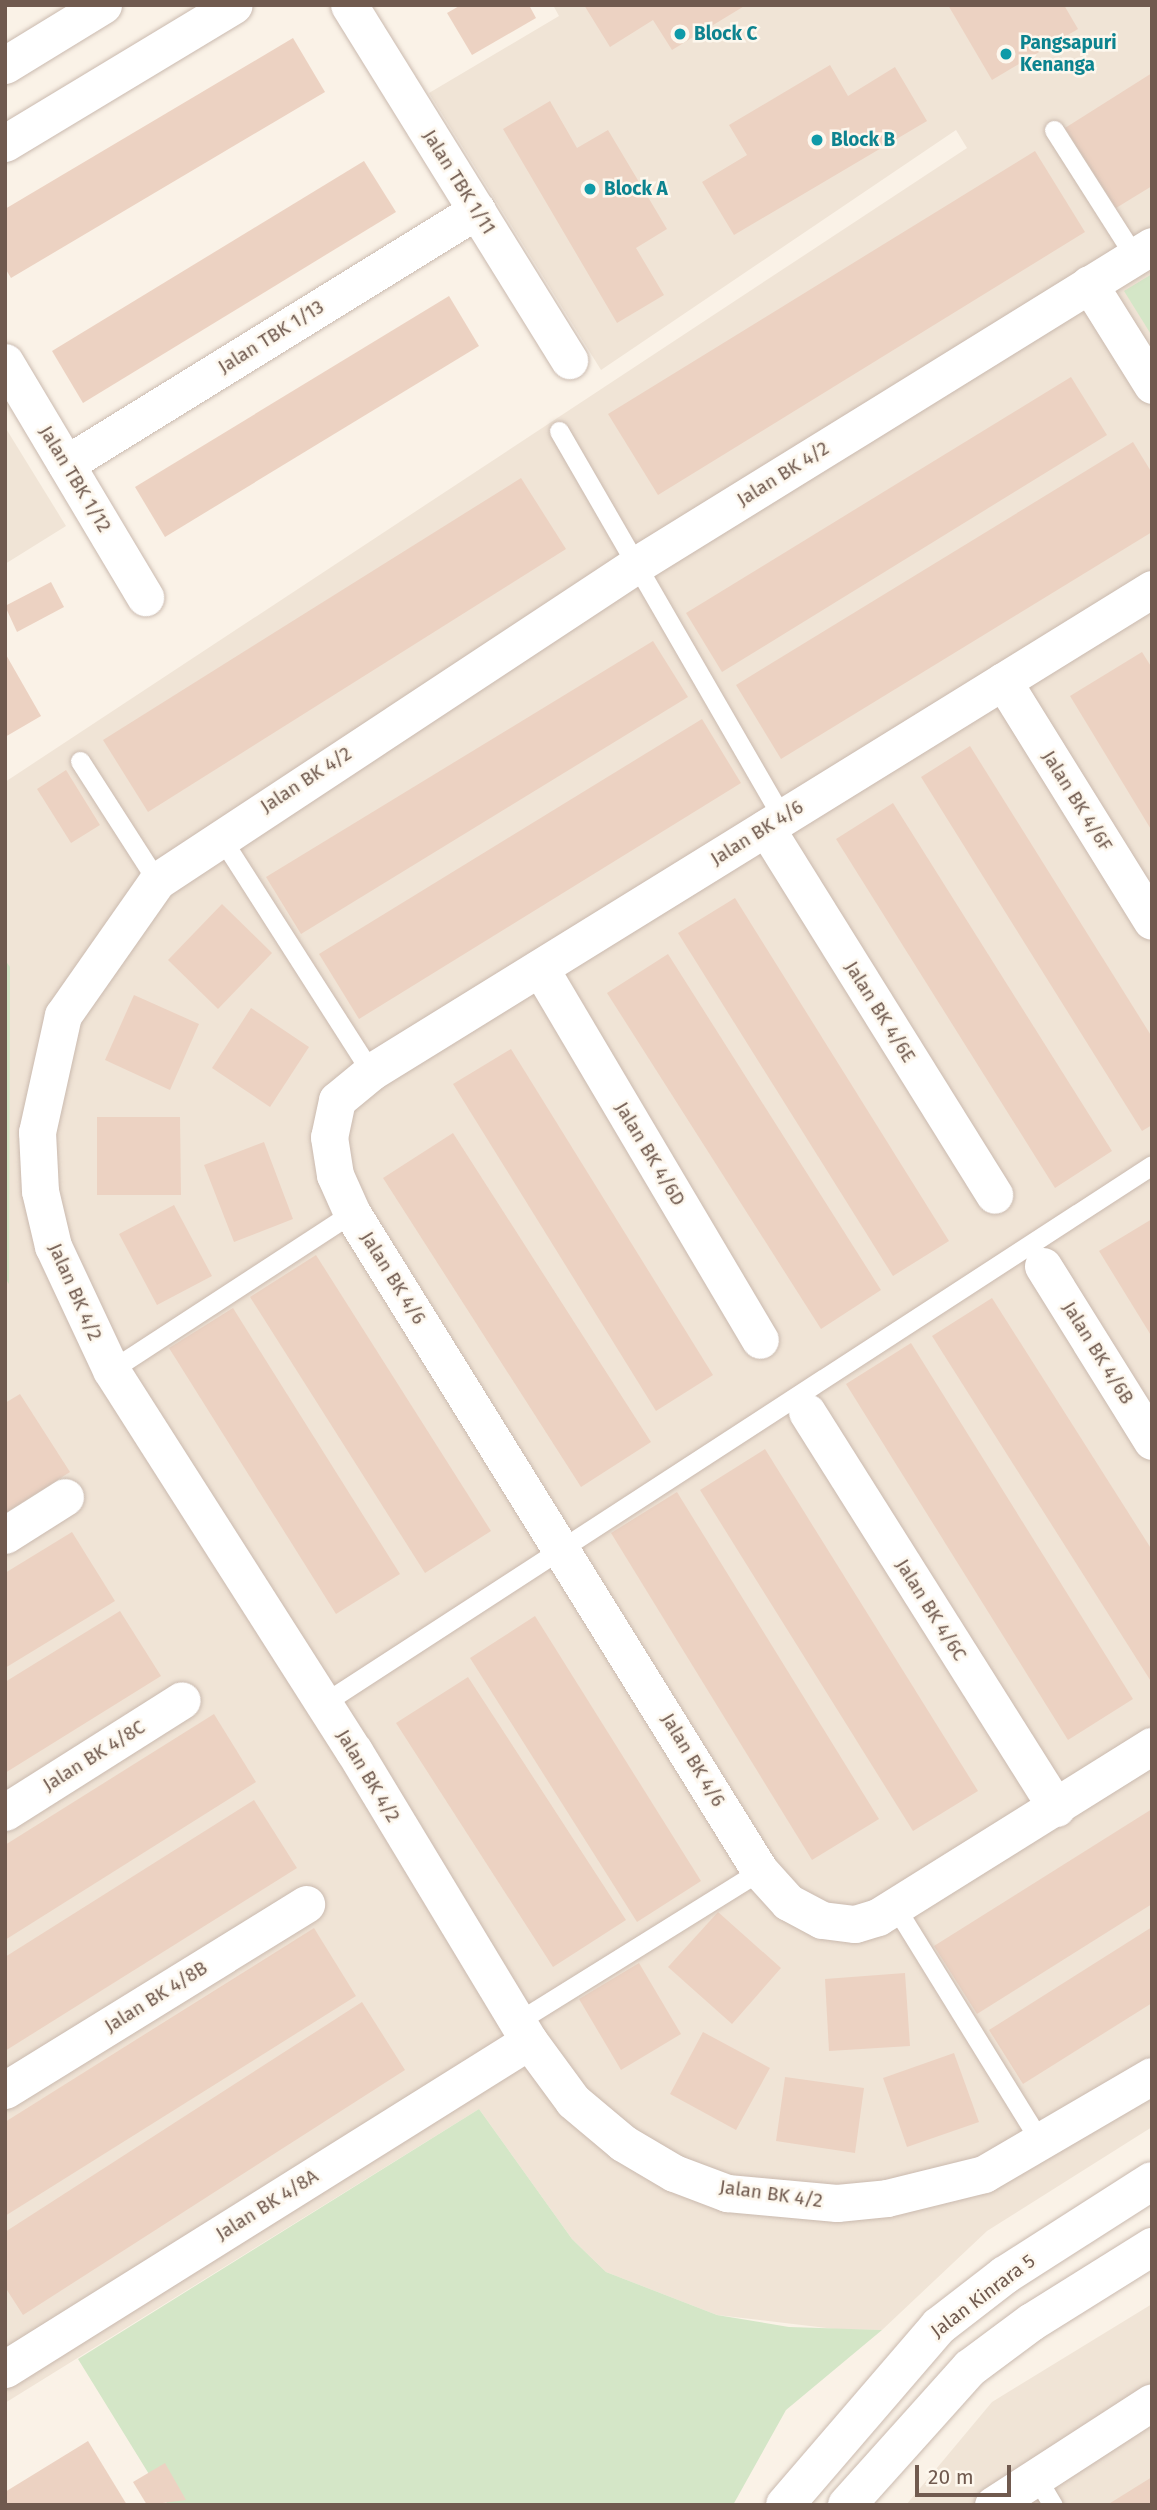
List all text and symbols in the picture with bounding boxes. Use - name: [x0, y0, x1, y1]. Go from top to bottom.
- place label: Block C: [694, 23, 757, 45]
- marker: Block C: [672, 26, 688, 42]
- place label: Pangsapuri Kenanga: [1020, 32, 1117, 76]
- marker: Pangsapuri Kenanga: [998, 46, 1014, 62]
- street label: Jalan TBK 1/11: [418, 126, 500, 238]
- place label: Block B: [831, 129, 895, 151]
- marker: Block B: [809, 132, 825, 148]
- place label: Block A: [604, 178, 668, 200]
- marker: Block A: [582, 181, 598, 197]
- street label: Jalan TBK 1/13: [214, 295, 328, 379]
- street label: Jalan TBK 1/12: [34, 422, 116, 536]
- street label: Jalan BK 4/2: [733, 437, 833, 511]
- street label: Jalan BK 4/2: [256, 742, 356, 818]
- street label: Jalan BK 4/6F: [1037, 747, 1117, 855]
- street label: Jalan BK 4/6: [706, 796, 808, 870]
- street label: Jalan BK 4/6E: [840, 957, 920, 1067]
- street label: Jalan BK 4/6D: [610, 1098, 690, 1210]
- street label: Jalan BK 4/6: [356, 1227, 430, 1329]
- street label: Jalan BK 4/2: [43, 1240, 107, 1344]
- street label: Jalan BK 4/6B: [1057, 1298, 1139, 1408]
- street label: Jalan BK 4/6C: [891, 1555, 971, 1665]
- street label: Jalan BK 4/6: [656, 1709, 730, 1811]
- street label: Jalan BK 4/8C: [39, 1716, 149, 1796]
- street label: Jalan BK 4/2: [331, 1726, 405, 1826]
- street label: Jalan BK 4/8B: [100, 1956, 212, 2038]
- street label: Jalan BK 4/8A: [212, 2165, 322, 2245]
- street label: Jalan BK 4/2: [718, 2175, 824, 2213]
- street label: Jalan Kinrara 5: [927, 2250, 1039, 2342]
- scale bar: [919, 2450, 1015, 2494]
- text: 20 m: [928, 2464, 974, 2490]

